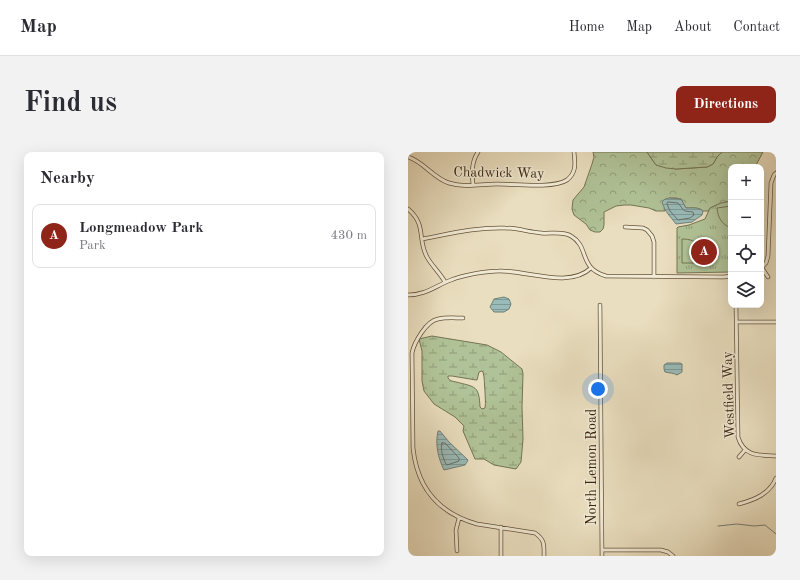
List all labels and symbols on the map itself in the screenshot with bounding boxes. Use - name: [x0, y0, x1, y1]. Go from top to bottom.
- street label: Chadwick Way: [453, 165, 545, 181]
- pin: A: [691, 237, 717, 267]
- street label: Westfield Way: [720, 350, 738, 439]
- your location: [588, 379, 608, 399]
- street label: North Lemon Road: [585, 409, 599, 525]

